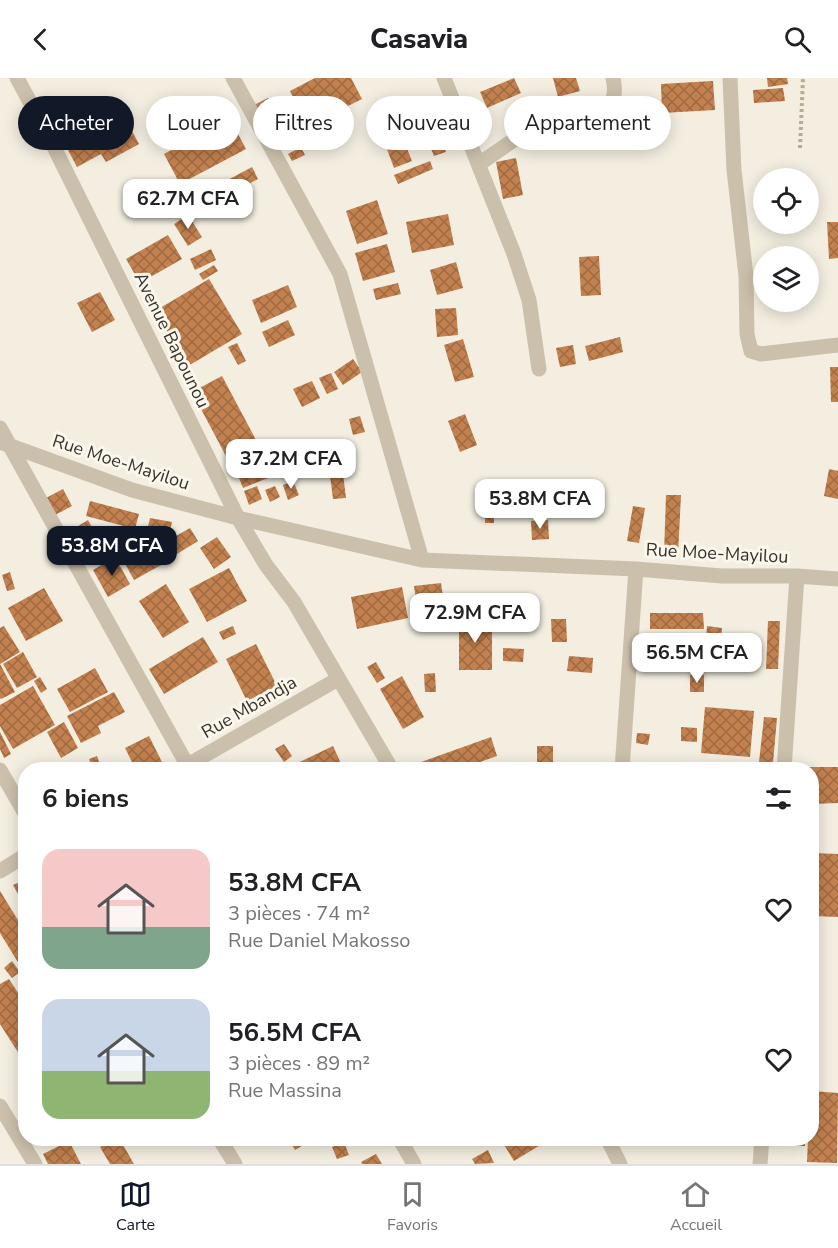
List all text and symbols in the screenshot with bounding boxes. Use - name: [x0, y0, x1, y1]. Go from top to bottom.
- text: Casavia: [370, 21, 468, 58]
- icon: back: [24, 23, 57, 56]
- icon: search: [781, 23, 814, 56]
- chip: Acheter: [18, 96, 134, 150]
- chip: Louer: [146, 96, 241, 150]
- chip: Filtres: [253, 96, 354, 150]
- chip: Nouveau: [366, 96, 492, 150]
- chip: Appartement: [504, 96, 671, 150]
- map controls: [753, 168, 819, 312]
- button: locate: [753, 168, 819, 234]
- pin: 62.7M CFA: [119, 179, 257, 230]
- text: 62.7M CFA: [137, 185, 239, 212]
- button: layers: [753, 246, 819, 312]
- street label: Avenue Bapounou: [129, 268, 215, 412]
- street label: Rue Moe-Mayilou: [49, 429, 193, 495]
- pin: 37.2M CFA: [222, 439, 360, 490]
- text: 37.2M CFA: [240, 445, 342, 472]
- pin: 53.8M CFA: [471, 479, 609, 530]
- text: 53.8M CFA: [489, 485, 591, 512]
- pin: 53.8M CFA: [43, 526, 181, 577]
- text: 53.8M CFA: [61, 532, 163, 559]
- street label: Rue Moe-Mayilou: [645, 537, 789, 569]
- pin: 72.9M CFA: [406, 593, 544, 644]
- text: 72.9M CFA: [424, 599, 526, 626]
- pin: 56.5M CFA: [628, 633, 766, 684]
- text: 56.5M CFA: [646, 639, 748, 666]
- street label: Rue Mbandja: [197, 670, 301, 744]
- text: 6 biens: [42, 781, 129, 816]
- icon: filters: [762, 782, 795, 815]
- text: 53.8M CFA: [228, 865, 361, 900]
- icon: home: [90, 873, 162, 945]
- icon: heart: [762, 893, 795, 926]
- text: 3 pièces · 74 m²: [228, 900, 370, 927]
- text: Rue Daniel Makosso: [228, 927, 410, 954]
- text: 56.5M CFA: [228, 1015, 361, 1050]
- icon: home: [90, 1023, 162, 1095]
- icon: heart: [762, 1043, 795, 1076]
- text: 3 pièces · 89 m²: [228, 1050, 370, 1077]
- text: Rue Massina: [228, 1077, 342, 1104]
- tab: Carte: [116, 1178, 155, 1236]
- tab: Favoris: [387, 1178, 438, 1236]
- tab: Accueil: [670, 1178, 722, 1236]

